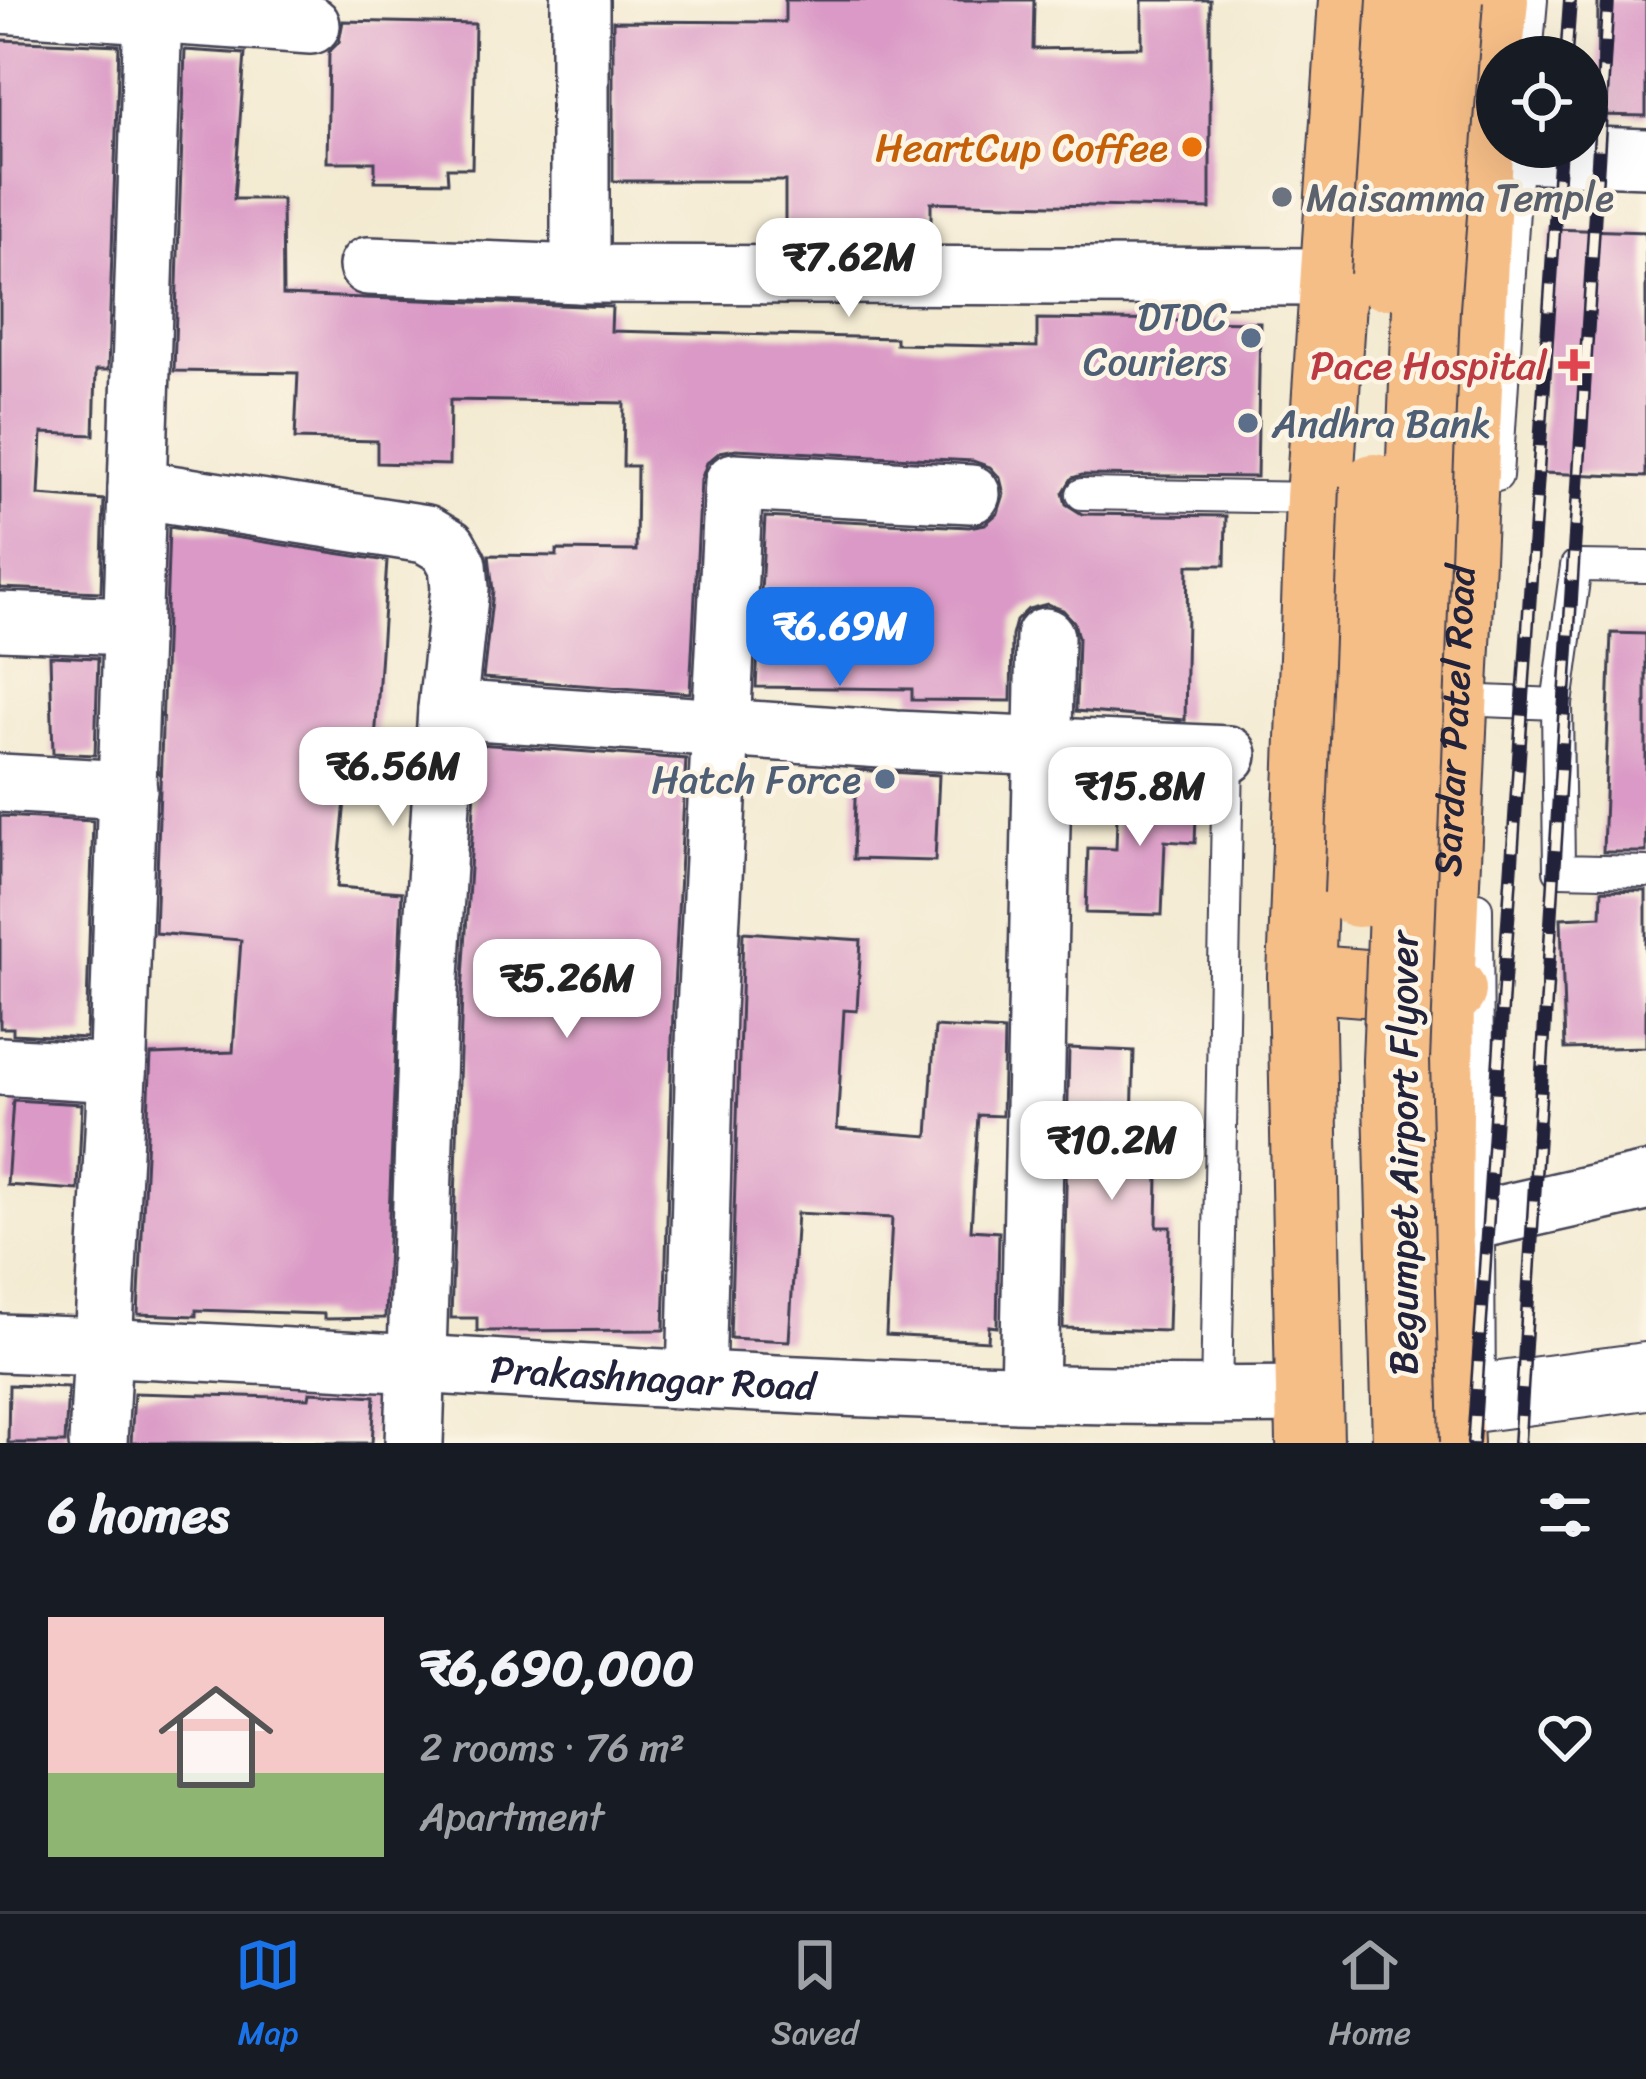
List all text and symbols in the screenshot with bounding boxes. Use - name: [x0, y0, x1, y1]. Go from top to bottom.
- map controls: [1476, 36, 1608, 168]
- button: locate: [1476, 36, 1608, 168]
- place label: HeartCup Coffee: [875, 113, 1168, 182]
- marker: HeartCup Coffee: [1179, 134, 1205, 160]
- place label: Maisamma Temple: [1306, 163, 1614, 232]
- marker: Maisamma Temple: [1269, 184, 1295, 210]
- pin: ₹7.62M: [751, 218, 947, 320]
- text: ₹7.62M: [783, 222, 915, 291]
- place label: DTDC Couriers: [1083, 282, 1227, 396]
- marker: DTDC Couriers: [1238, 325, 1264, 351]
- place label: Pace Hospital: [1310, 331, 1548, 400]
- marker: Pace Hospital: [1558, 349, 1590, 381]
- place label: Andhra Bank: [1271, 389, 1491, 458]
- marker: Andhra Bank: [1235, 410, 1261, 436]
- street label: Sardar Patel Road: [1412, 561, 1496, 878]
- pin: ₹6.69M: [742, 587, 938, 689]
- text: ₹6.69M: [773, 591, 907, 660]
- pin: ₹6.56M: [295, 727, 491, 829]
- text: ₹6.56M: [326, 731, 460, 800]
- place label: Hatch Force: [651, 745, 861, 814]
- pin: ₹15.8M: [1042, 747, 1238, 849]
- text: ₹15.8M: [1075, 751, 1205, 820]
- marker: Hatch Force: [872, 766, 898, 792]
- street label: Begumpet Airport Flyover: [1369, 929, 1438, 1375]
- pin: ₹5.26M: [469, 939, 665, 1041]
- text: ₹5.26M: [500, 943, 634, 1012]
- pin: ₹10.2M: [1014, 1101, 1210, 1203]
- text: ₹10.2M: [1047, 1105, 1177, 1174]
- street label: Prakashnagar Road: [488, 1334, 820, 1421]
- text: 6 homes: [48, 1470, 229, 1560]
- icon: filters: [1532, 1482, 1598, 1548]
- text: ₹6,690,000: [420, 1623, 694, 1713]
- icon: home: [144, 1665, 288, 1809]
- icon: heart: [1532, 1704, 1598, 1770]
- text: 2 rooms · 76 m²: [420, 1713, 685, 1782]
- text: Apartment: [420, 1782, 604, 1851]
- tab: Map: [235, 1932, 301, 2062]
- tab: Saved: [771, 1932, 858, 2062]
- tab: Home: [1328, 1932, 1411, 2062]

